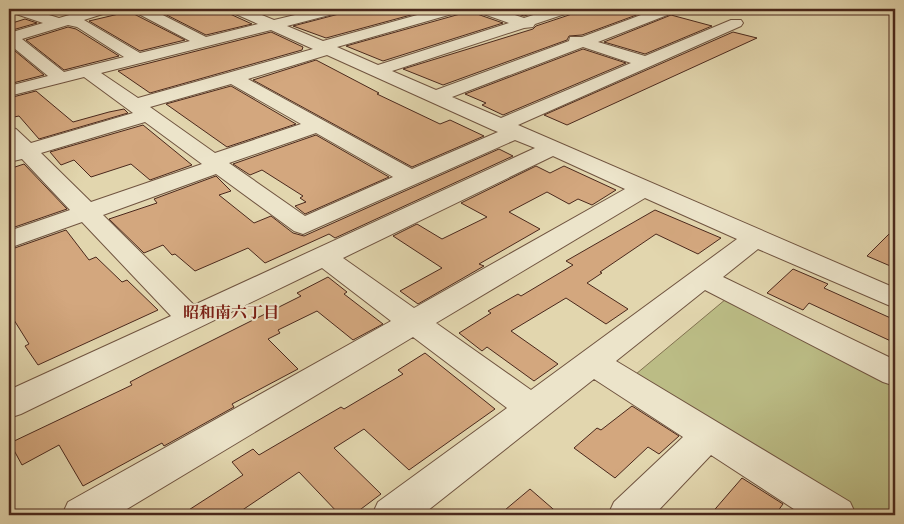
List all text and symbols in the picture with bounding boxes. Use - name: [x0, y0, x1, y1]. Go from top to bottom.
- district label: 昭和南六丁目: [183, 304, 279, 322]

